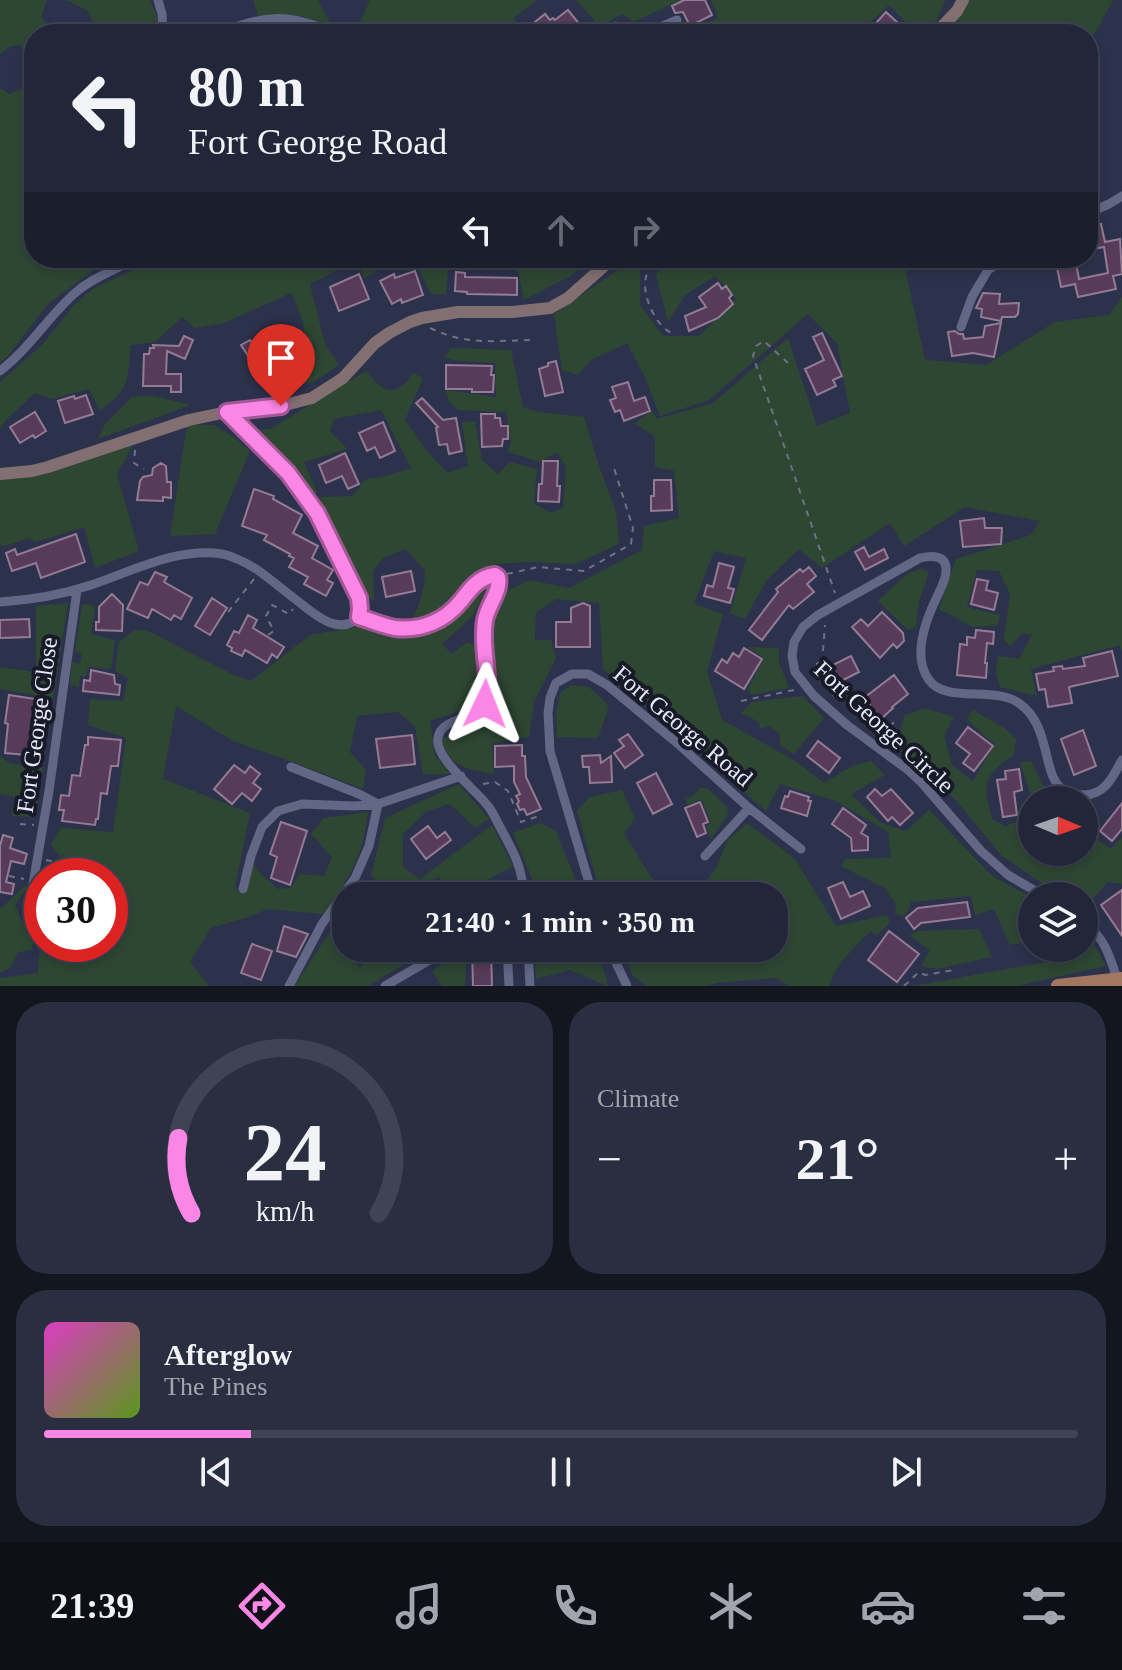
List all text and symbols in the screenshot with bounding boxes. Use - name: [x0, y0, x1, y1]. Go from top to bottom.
- icon: left: [56, 56, 160, 160]
- text: 80 m: [188, 56, 305, 118]
- text: Fort George Road: [188, 122, 447, 162]
- icon: left: [455, 208, 499, 252]
- icon: ahead: [539, 208, 583, 252]
- icon: right: [623, 208, 667, 252]
- pin: [247, 324, 315, 406]
- icon: arrive: [259, 336, 303, 380]
- street label: Fort George Close: [12, 636, 62, 814]
- street label: Fort George Circle: [809, 656, 959, 798]
- street label: Fort George Road: [608, 660, 758, 792]
- position arrow: [443, 662, 527, 746]
- north arrow: [1018, 786, 1098, 866]
- map controls: [1018, 786, 1098, 962]
- speed limit sign: 30: [24, 858, 128, 962]
- button: layers: [1018, 882, 1098, 962]
- text: 21:40 · 1 min · 350 m: [425, 905, 695, 938]
- text: Climate: [597, 1084, 679, 1113]
- text: 24: [243, 1106, 326, 1198]
- text: 21°: [796, 1126, 880, 1192]
- text: −: [597, 1135, 622, 1184]
- text: +: [1053, 1135, 1078, 1184]
- text: km/h: [255, 1196, 314, 1227]
- text: Afterglow: [164, 1338, 292, 1371]
- text: The Pines: [164, 1372, 267, 1401]
- icon: previous: [194, 1450, 238, 1494]
- icon: pause: [539, 1450, 583, 1494]
- icon: next: [884, 1450, 928, 1494]
- icon: directions: [234, 1578, 290, 1634]
- icon: music: [391, 1578, 447, 1634]
- icon: phone: [547, 1578, 603, 1634]
- icon: climate: [703, 1578, 759, 1634]
- icon: car: [860, 1578, 916, 1634]
- icon: filters: [1016, 1578, 1072, 1634]
- text: 21:39: [50, 1586, 134, 1626]

